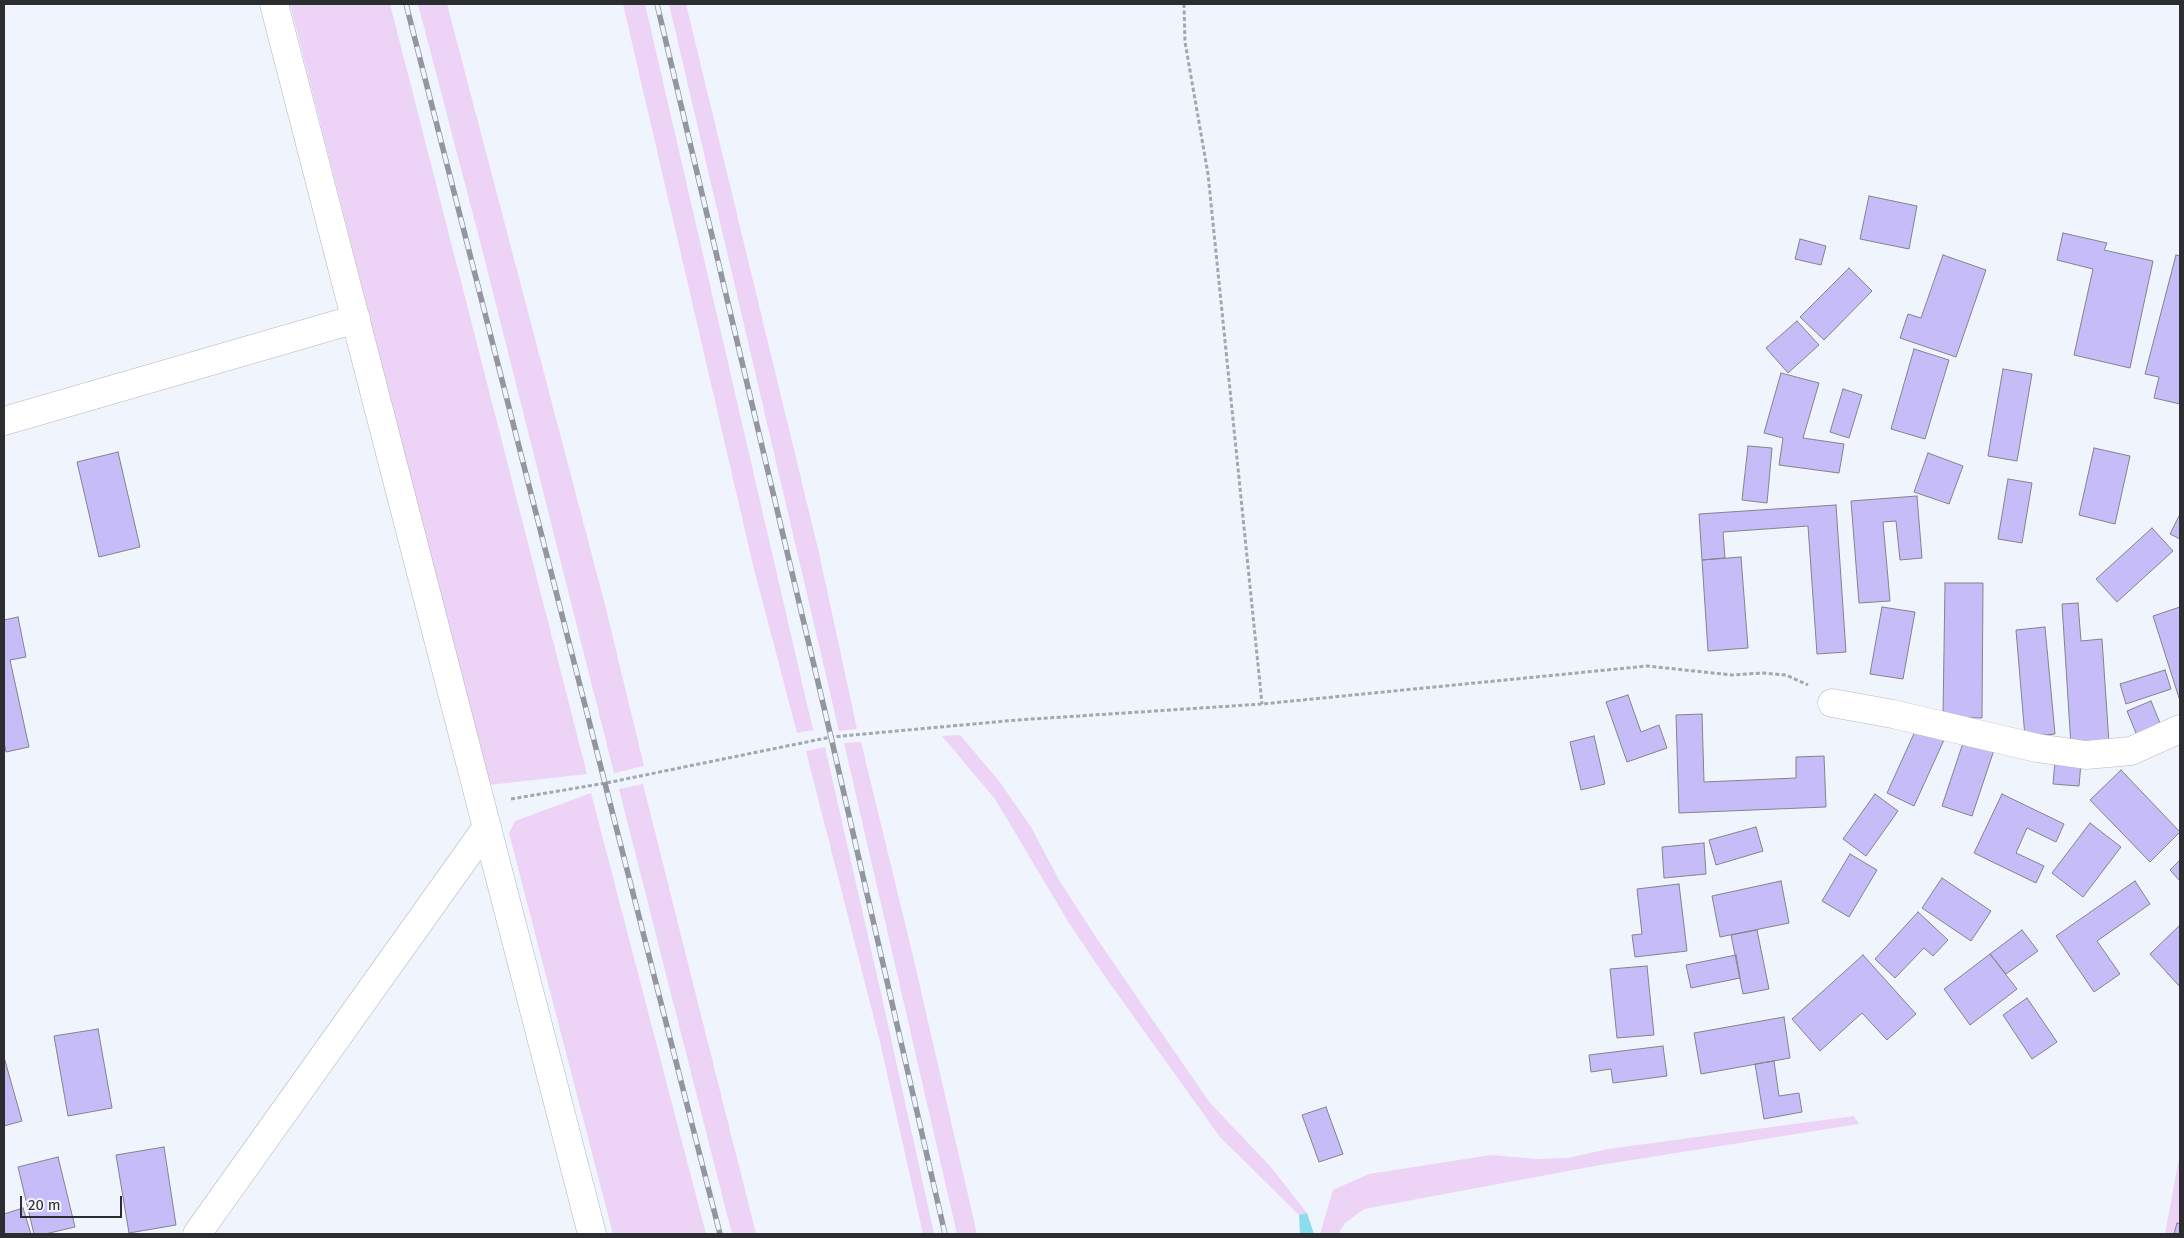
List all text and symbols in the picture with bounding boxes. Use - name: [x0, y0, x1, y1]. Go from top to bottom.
- scale bar: [22, 1186, 125, 1218]
- text: 20 m: [28, 1196, 61, 1214]

